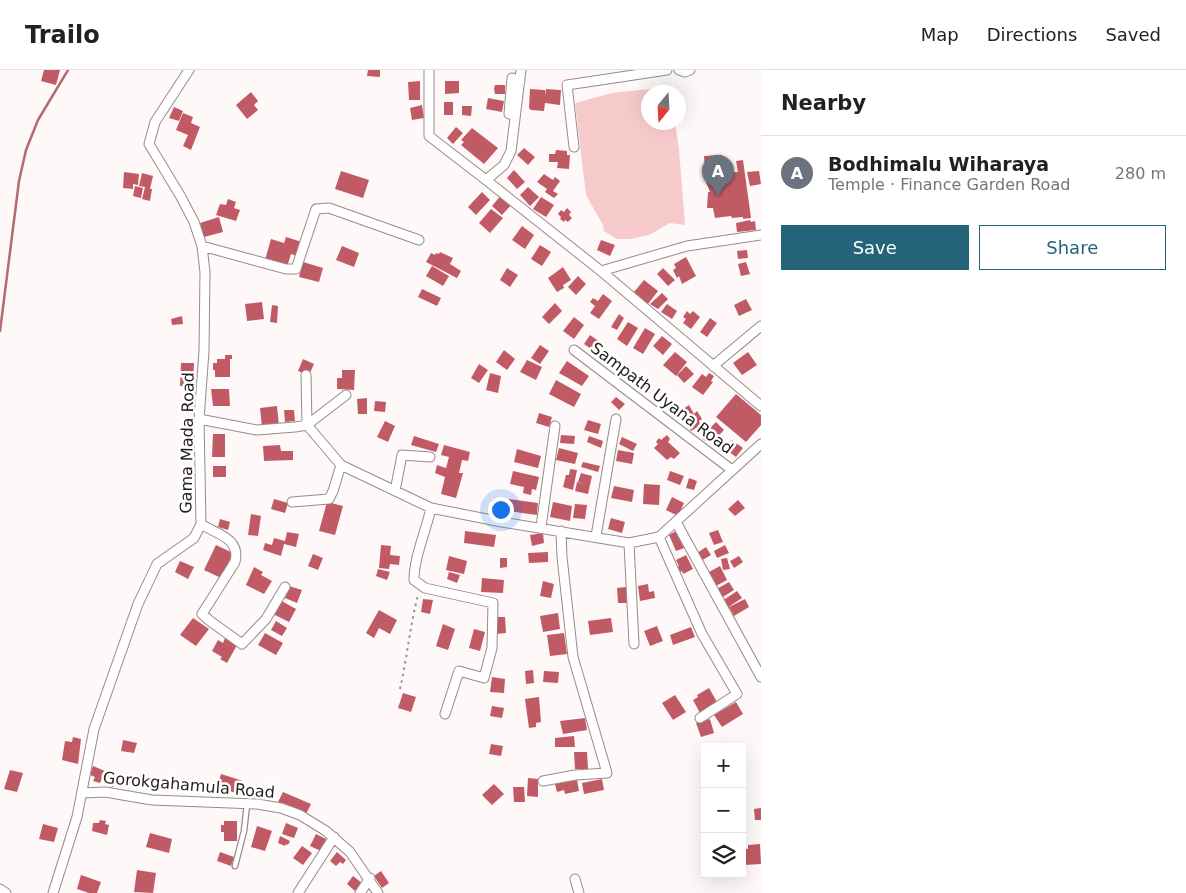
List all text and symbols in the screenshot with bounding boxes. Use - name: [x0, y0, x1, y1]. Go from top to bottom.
- text: Trailo: [25, 21, 100, 49]
- text: Map: [921, 24, 959, 45]
- text: Directions: [987, 24, 1077, 45]
- text: Saved: [1105, 24, 1161, 45]
- north arrow: [641, 85, 686, 130]
- text: Nearby: [781, 91, 866, 115]
- text: Bodhimalu Wiharaya: [828, 153, 1049, 175]
- pin: A: [702, 155, 734, 196]
- text: A: [791, 164, 803, 183]
- text: 280 m: [1115, 164, 1166, 183]
- text: Temple · Finance Garden Road: [828, 175, 1070, 194]
- button: Save: [781, 225, 969, 270]
- button: Share: [979, 225, 1166, 270]
- street label: Sampath Uyana Road: [587, 338, 737, 458]
- street label: Gama Mada Road: [176, 372, 198, 514]
- your location: [488, 497, 514, 523]
- map controls: [701, 743, 746, 878]
- button: +: [701, 743, 746, 788]
- street label: Gorokgahamula Road: [102, 768, 276, 802]
- button: −: [701, 788, 746, 833]
- button: layers: [701, 833, 746, 878]

